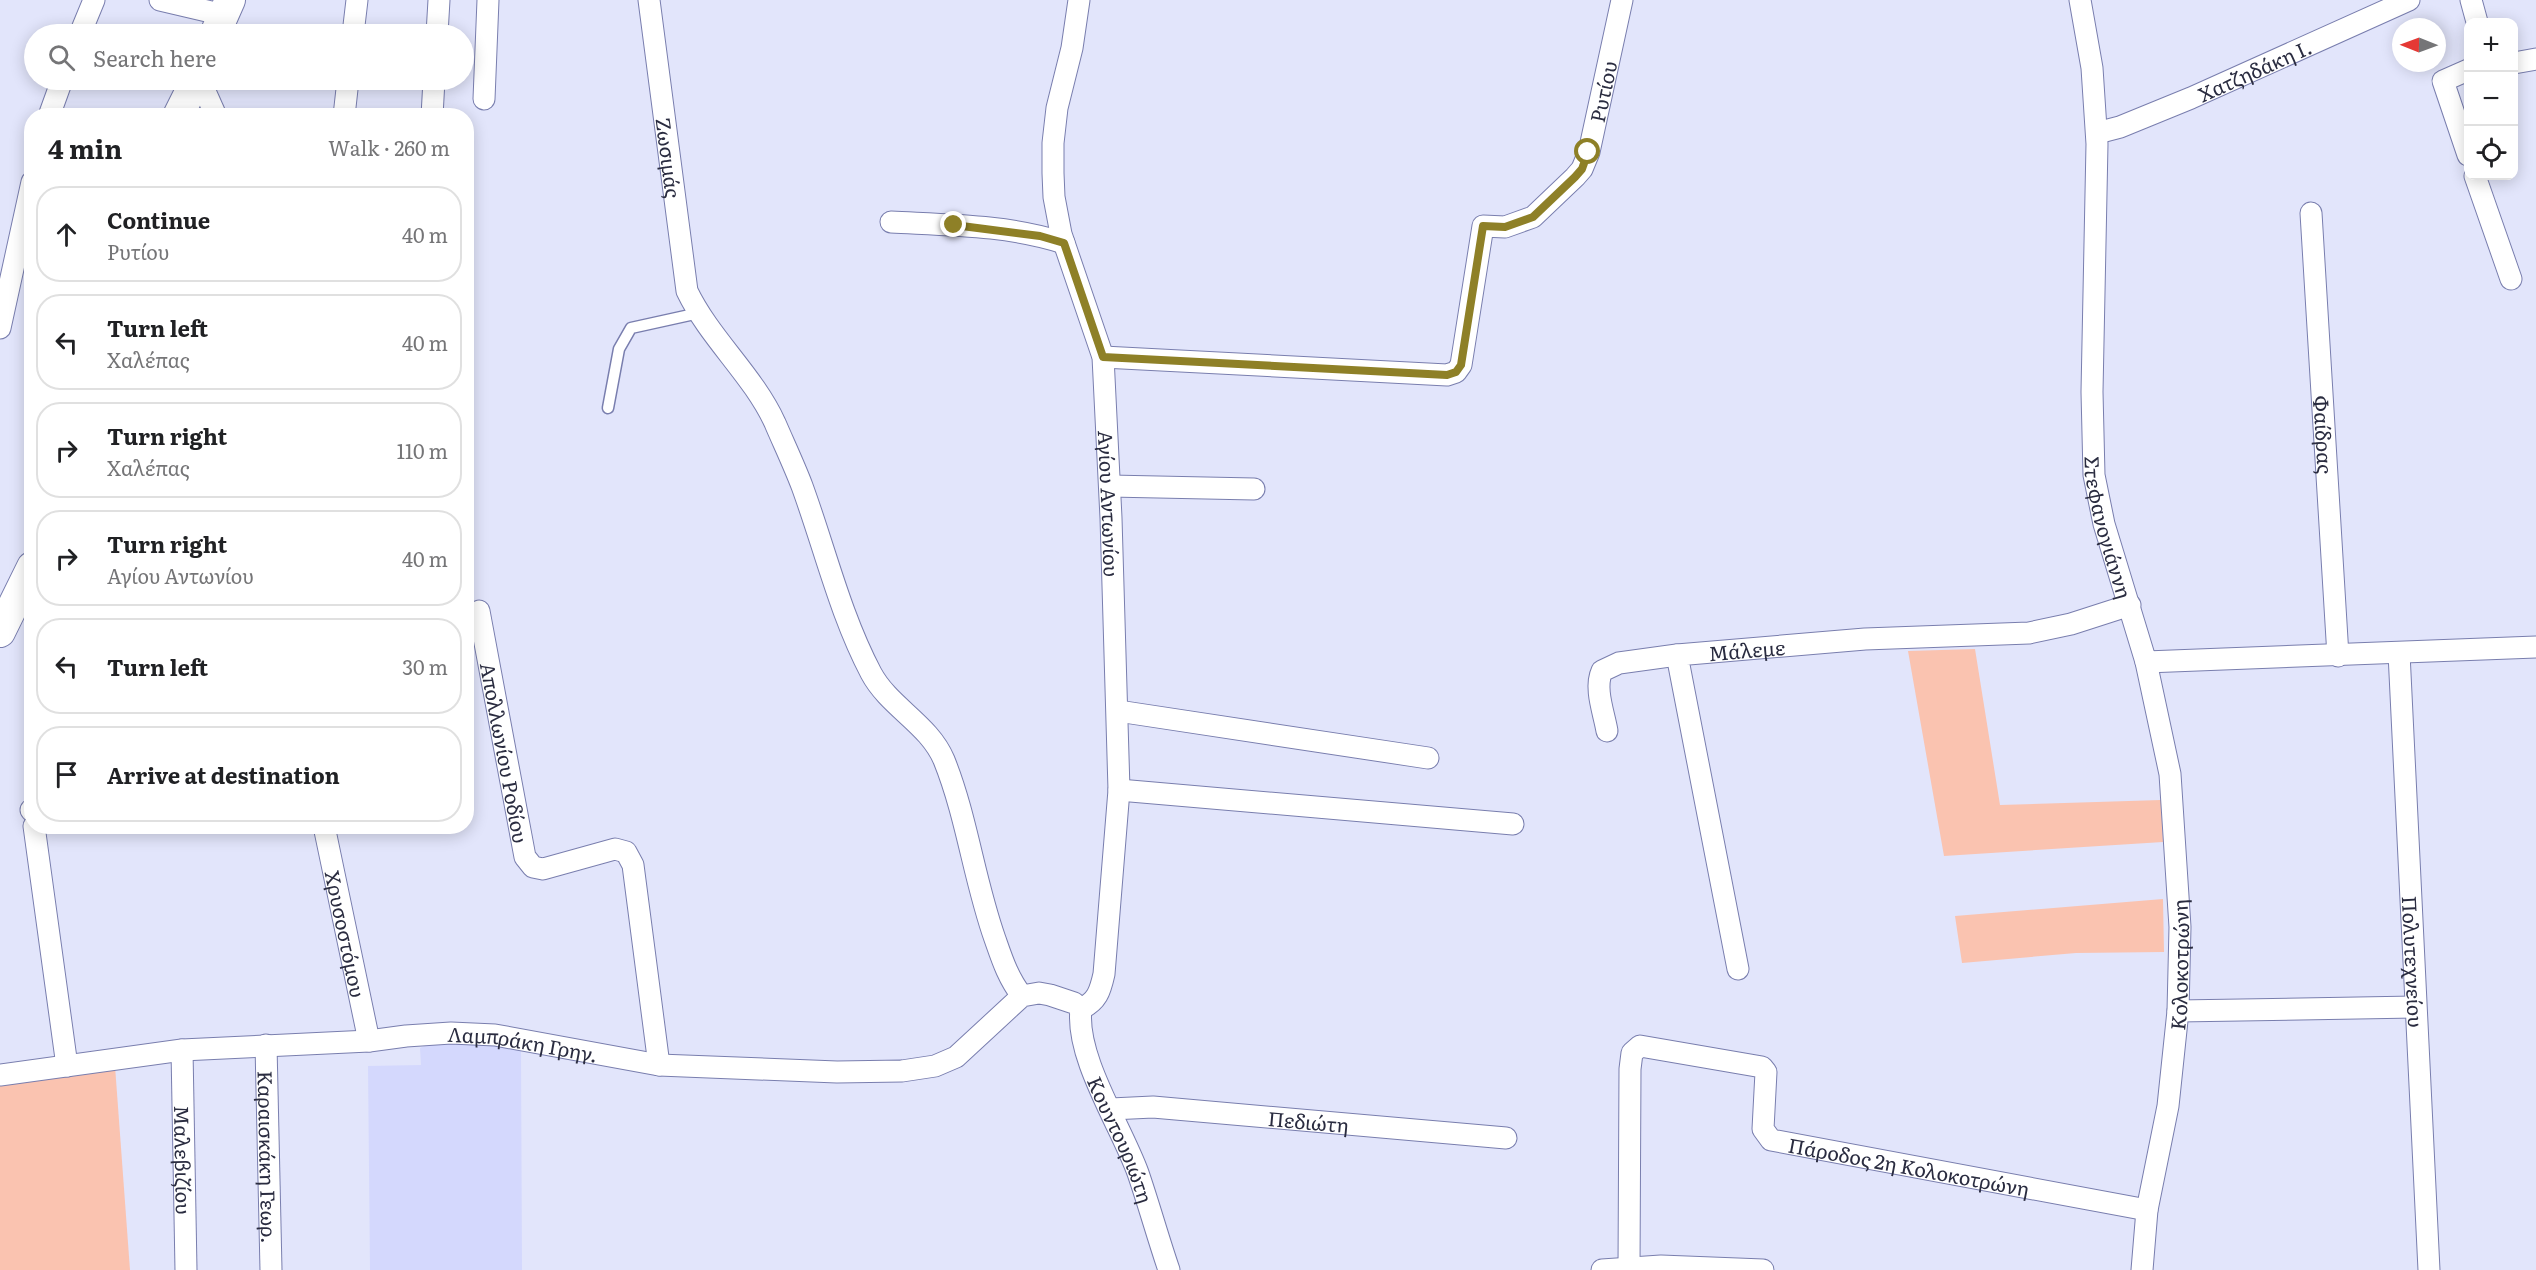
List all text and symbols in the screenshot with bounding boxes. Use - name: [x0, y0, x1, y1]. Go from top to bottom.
- north arrow: [2392, 18, 2446, 72]
- map controls: [2464, 18, 2518, 180]
- button: +: [2464, 18, 2518, 72]
- search box: [24, 24, 474, 90]
- street label: Χατζηδάκη Ι.: [2193, 31, 2316, 108]
- icon: search: [45, 41, 78, 74]
- text: Search here: [93, 41, 216, 74]
- street label: Ρυτίου: [1581, 58, 1623, 125]
- button: −: [2464, 72, 2518, 126]
- street label: Ζωσιμάς: [649, 116, 690, 200]
- button: locate: [2464, 126, 2518, 180]
- text: 4 min: [48, 128, 122, 167]
- text: Walk · 260 m: [328, 132, 450, 162]
- route start: [1574, 138, 1600, 164]
- text: Continue: [107, 203, 210, 236]
- route end: [940, 211, 966, 237]
- icon: ahead: [50, 218, 83, 251]
- text: 40 m: [402, 219, 448, 249]
- text: Ρυτίου: [107, 236, 169, 266]
- text: Turn left: [107, 311, 208, 344]
- icon: left: [50, 326, 83, 359]
- text: 40 m: [402, 327, 448, 357]
- text: Χαλέπας: [107, 344, 190, 374]
- street label: Φαίδρας: [2307, 394, 2342, 475]
- text: Turn right: [107, 419, 227, 452]
- street label: Αγίου Αντωνίου: [1092, 430, 1128, 577]
- icon: right: [50, 434, 83, 467]
- text: 110 m: [397, 435, 448, 465]
- text: Χαλέπας: [107, 452, 190, 482]
- street label: Στεφανογιάννη: [2079, 455, 2141, 602]
- text: Turn right: [107, 527, 227, 560]
- icon: right: [50, 542, 83, 575]
- text: 40 m: [402, 543, 448, 573]
- text: Αγίου Αντωνίου: [107, 560, 254, 590]
- street label: Μάλεμε: [1707, 631, 1787, 667]
- icon: left: [50, 650, 83, 683]
- text: Turn left: [107, 650, 208, 683]
- text: 30 m: [402, 651, 448, 681]
- street label: Απολλωνίου Ροδίου: [474, 660, 537, 845]
- icon: arrive: [50, 758, 83, 791]
- text: Arrive at destination: [107, 758, 340, 791]
- street label: Χρυσοστόμου: [319, 868, 374, 1000]
- street label: Πολυτεχνείου: [2396, 895, 2432, 1028]
- street label: Κολοκοτρώνη: [2161, 899, 2195, 1032]
- street label: Λαμπράκη Γρηγ.: [447, 1018, 600, 1069]
- street label: Καραισκάκη Γεωρ.: [252, 1070, 285, 1244]
- street label: Κουντουριώτη: [1081, 1071, 1162, 1206]
- street label: Πεδιώτη: [1267, 1102, 1350, 1139]
- street label: Μαλεβιζίου: [168, 1105, 200, 1215]
- street label: Πάροδος 2η Κολοκοτρώνη: [1786, 1129, 2032, 1203]

